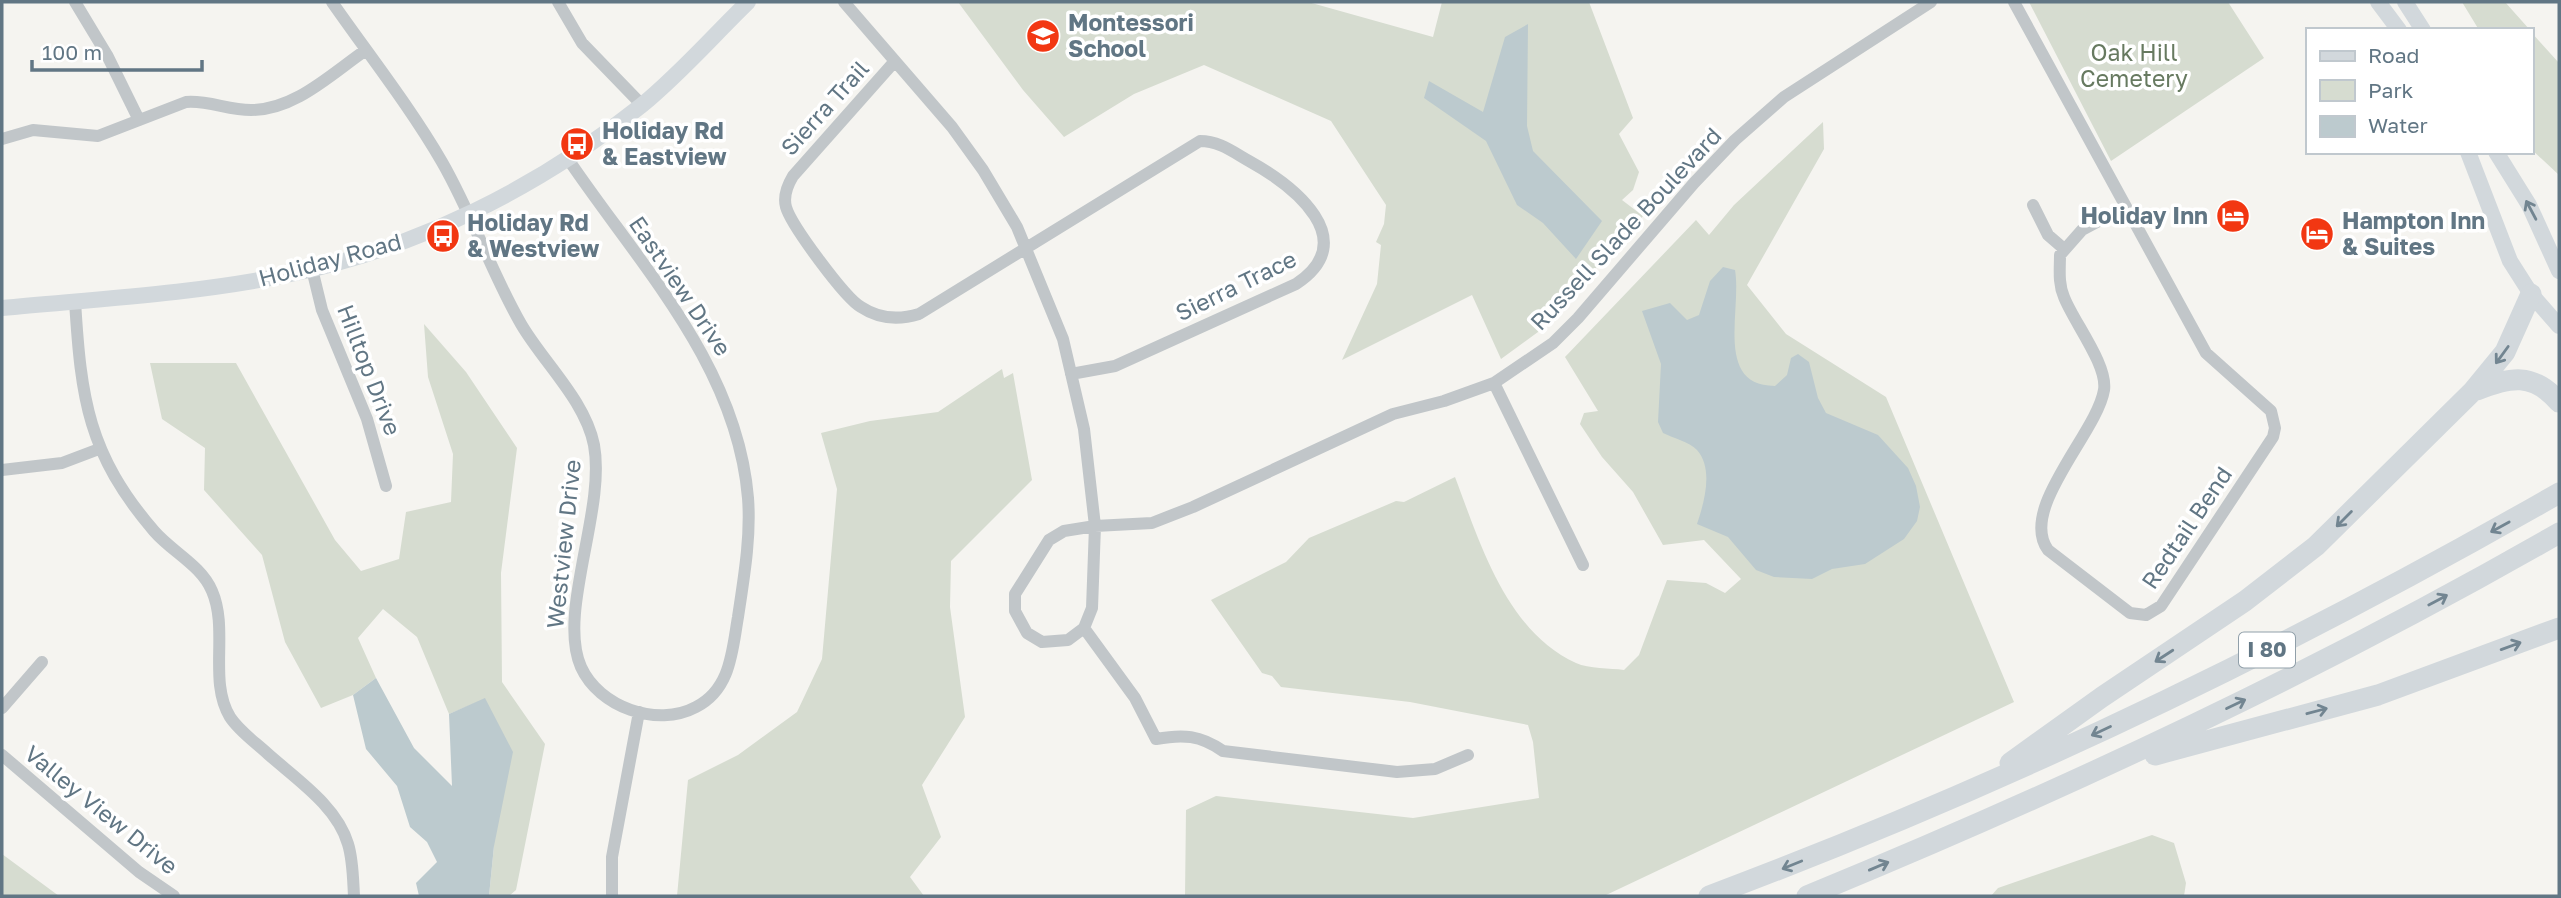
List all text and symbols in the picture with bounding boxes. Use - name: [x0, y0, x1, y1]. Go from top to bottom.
- place label: Montessori School: [1068, 8, 1194, 62]
- school or university icon: Montessori School: [1024, 17, 1062, 55]
- scale bar: [32, 28, 201, 72]
- legend: [2306, 28, 2533, 154]
- park label: Oak Hill Cemetery: [2080, 38, 2188, 92]
- text: 100 m: [42, 39, 102, 65]
- text: Road: [2368, 42, 2419, 68]
- street label: Sierra Trail: [774, 54, 874, 161]
- text: Park: [2368, 77, 2414, 103]
- text: Water: [2368, 112, 2428, 138]
- place label: Holiday Rd & Eastview: [602, 116, 727, 170]
- street label: Russell Slade Boulevard: [1524, 121, 1726, 335]
- bus stop icon: Holiday Rd & Eastview: [558, 125, 596, 163]
- hotel icon: Holiday Inn: [2214, 197, 2252, 235]
- one-way arrow: [2524, 200, 2537, 221]
- place label: Holiday Inn: [2080, 201, 2208, 229]
- place label: Hampton Inn & Suites: [2342, 206, 2485, 260]
- place label: Holiday Rd & Westview: [467, 208, 599, 262]
- street label: Eastview Drive: [624, 210, 738, 360]
- hotel icon: Hampton Inn & Suites: [2298, 215, 2336, 253]
- bus stop icon: Holiday Rd & Westview: [424, 217, 462, 255]
- street label: Holiday Road: [255, 227, 404, 292]
- street label: Sierra Trace: [1171, 244, 1300, 326]
- street label: Hilltop Drive: [332, 300, 408, 439]
- one-way arrow: [2495, 345, 2509, 364]
- street label: Westview Drive: [540, 458, 586, 630]
- street label: Redtail Bend: [2135, 461, 2237, 594]
- one-way arrow: [2336, 510, 2353, 527]
- one-way arrow: [2490, 521, 2511, 534]
- one-way arrow: [2427, 593, 2448, 606]
- road number: I 80: [2239, 632, 2295, 668]
- one-way arrow: [2500, 639, 2522, 651]
- one-way arrow: [2154, 649, 2174, 663]
- one-way arrow: [2225, 696, 2246, 710]
- one-way arrow: [2305, 704, 2327, 717]
- one-way arrow: [2091, 726, 2112, 739]
- street label: Valley View Drive: [19, 739, 184, 880]
- one-way arrow: [1781, 859, 1803, 872]
- one-way arrow: [1868, 859, 1889, 872]

